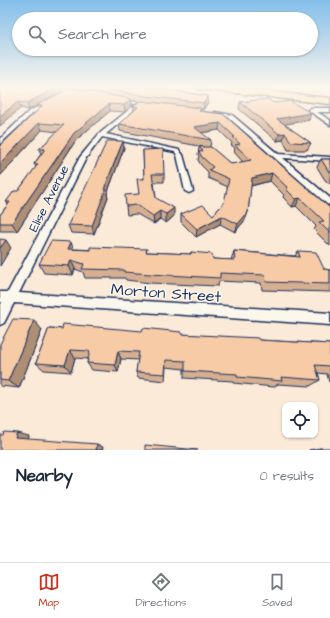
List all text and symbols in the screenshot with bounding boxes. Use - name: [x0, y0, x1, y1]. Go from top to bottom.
- search box: [12, 12, 318, 56]
- icon: search: [26, 23, 48, 45]
- text: Search here: [58, 24, 147, 45]
- street label: Elise Avenue: [24, 162, 73, 235]
- street label: Morton Street: [110, 278, 222, 308]
- map controls: [282, 402, 318, 438]
- button: locate: [282, 402, 318, 438]
- text: Nearby: [16, 464, 73, 488]
- text: 0 results: [259, 467, 314, 485]
- tab: Map: [38, 571, 60, 610]
- tab: Directions: [135, 571, 187, 610]
- tab: Saved: [262, 571, 292, 610]

